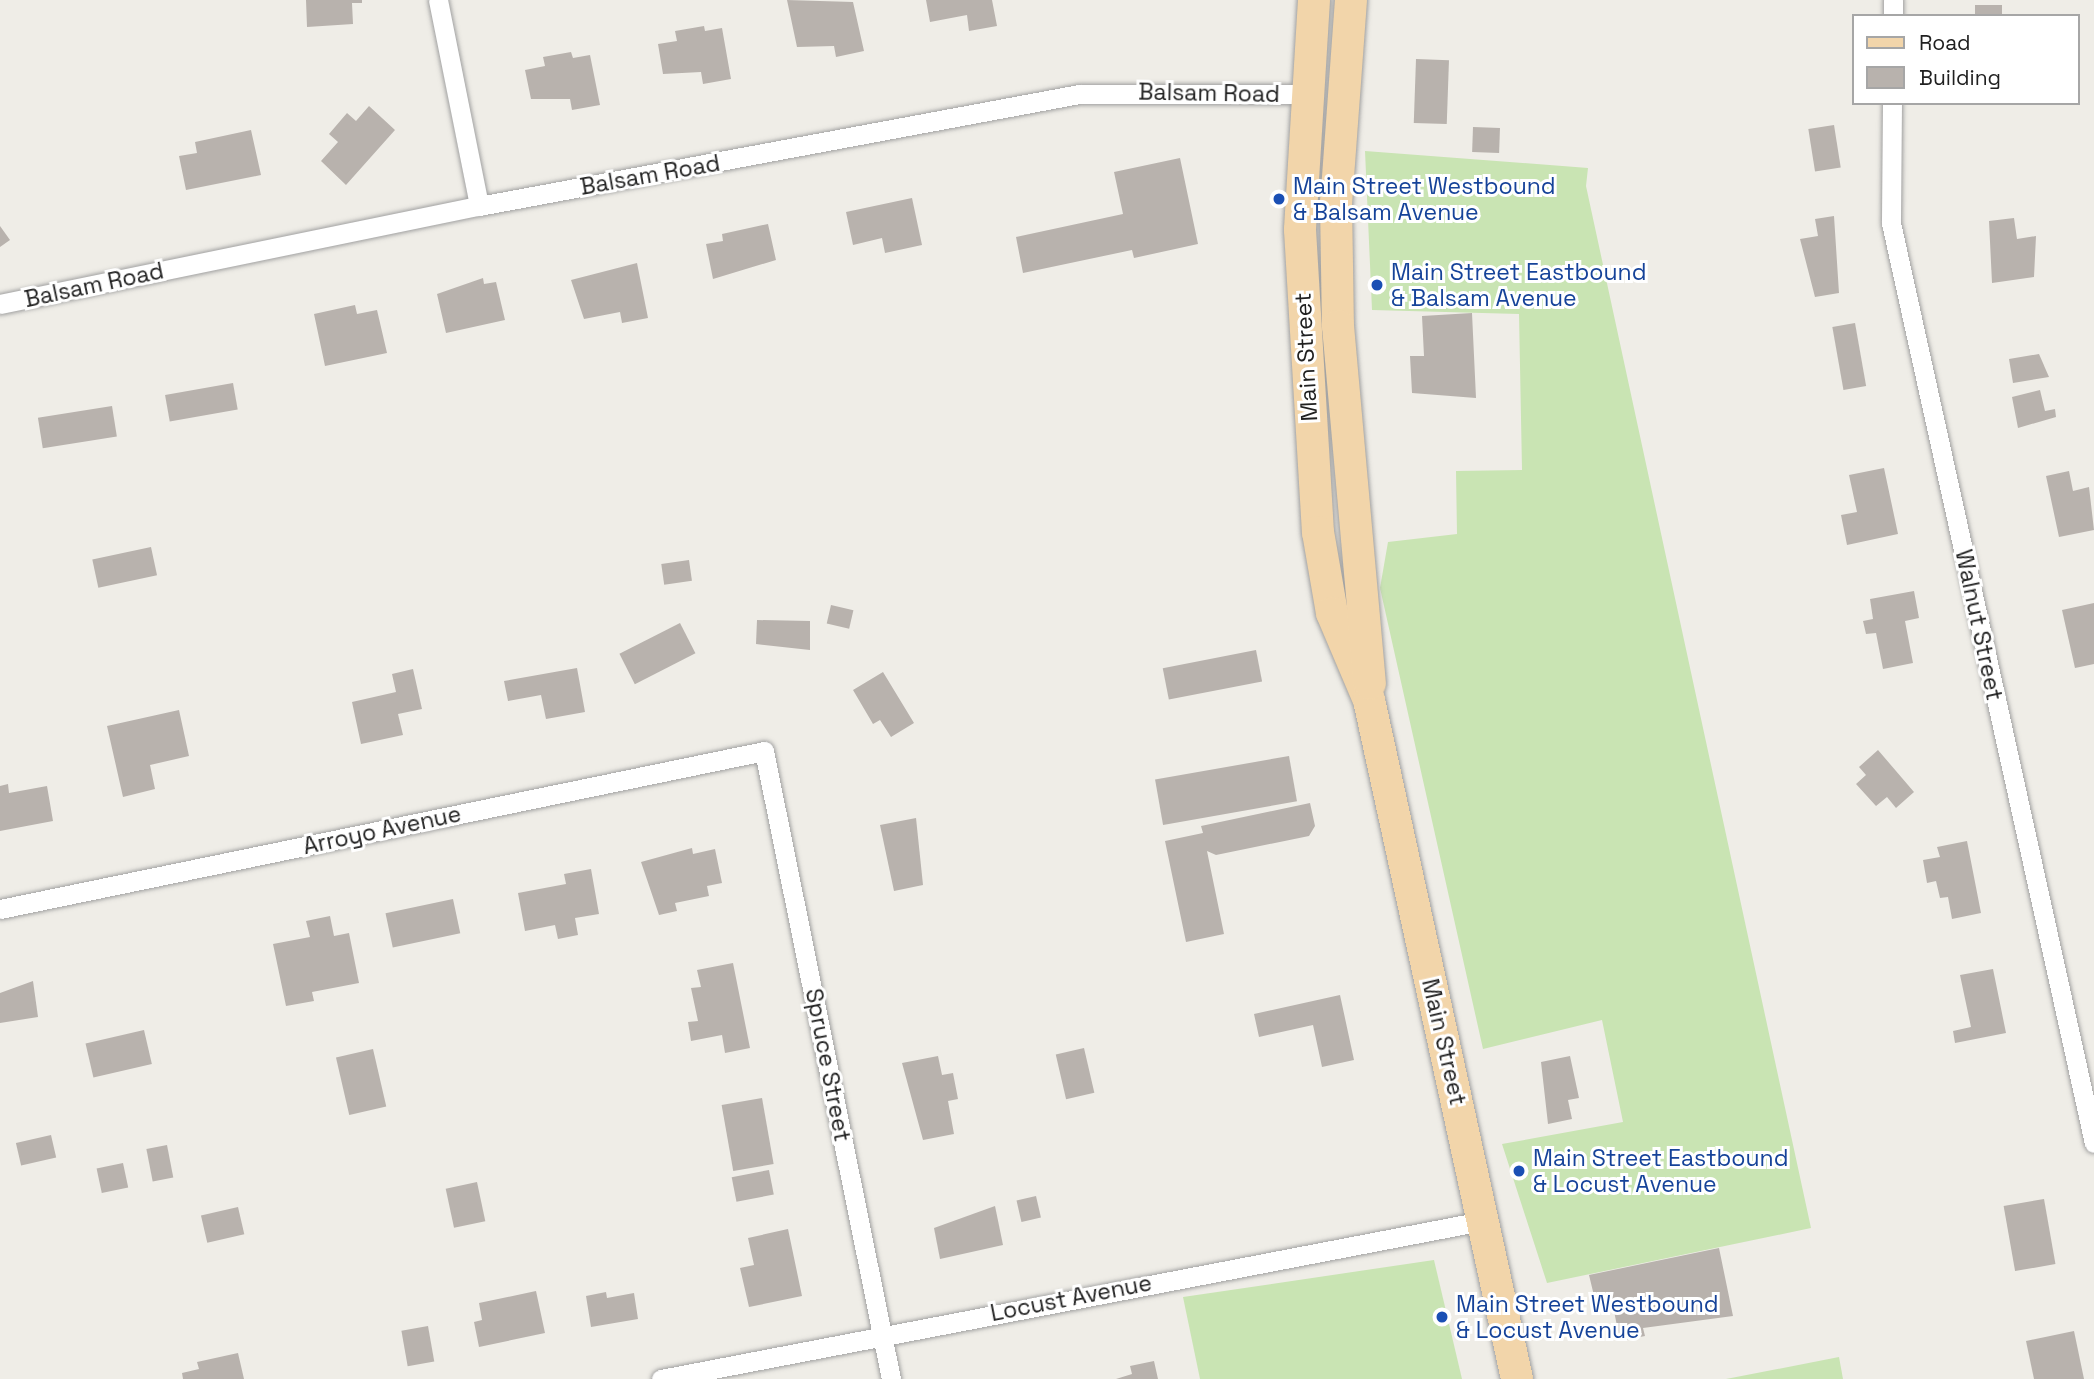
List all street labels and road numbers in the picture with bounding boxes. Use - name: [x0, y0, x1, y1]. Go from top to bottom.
- street label: Balsam Road: [1138, 78, 1280, 108]
- street label: Balsam Road: [578, 149, 722, 201]
- street label: Balsam Road: [22, 257, 166, 313]
- street label: Main Street: [1289, 292, 1323, 422]
- street label: Walnut Street: [1950, 547, 2008, 703]
- street label: Arroyo Avenue: [300, 800, 464, 860]
- street label: Main Street: [1416, 976, 1472, 1108]
- street label: Spruce Street: [800, 986, 856, 1144]
- street label: Locust Avenue: [988, 1269, 1154, 1327]

